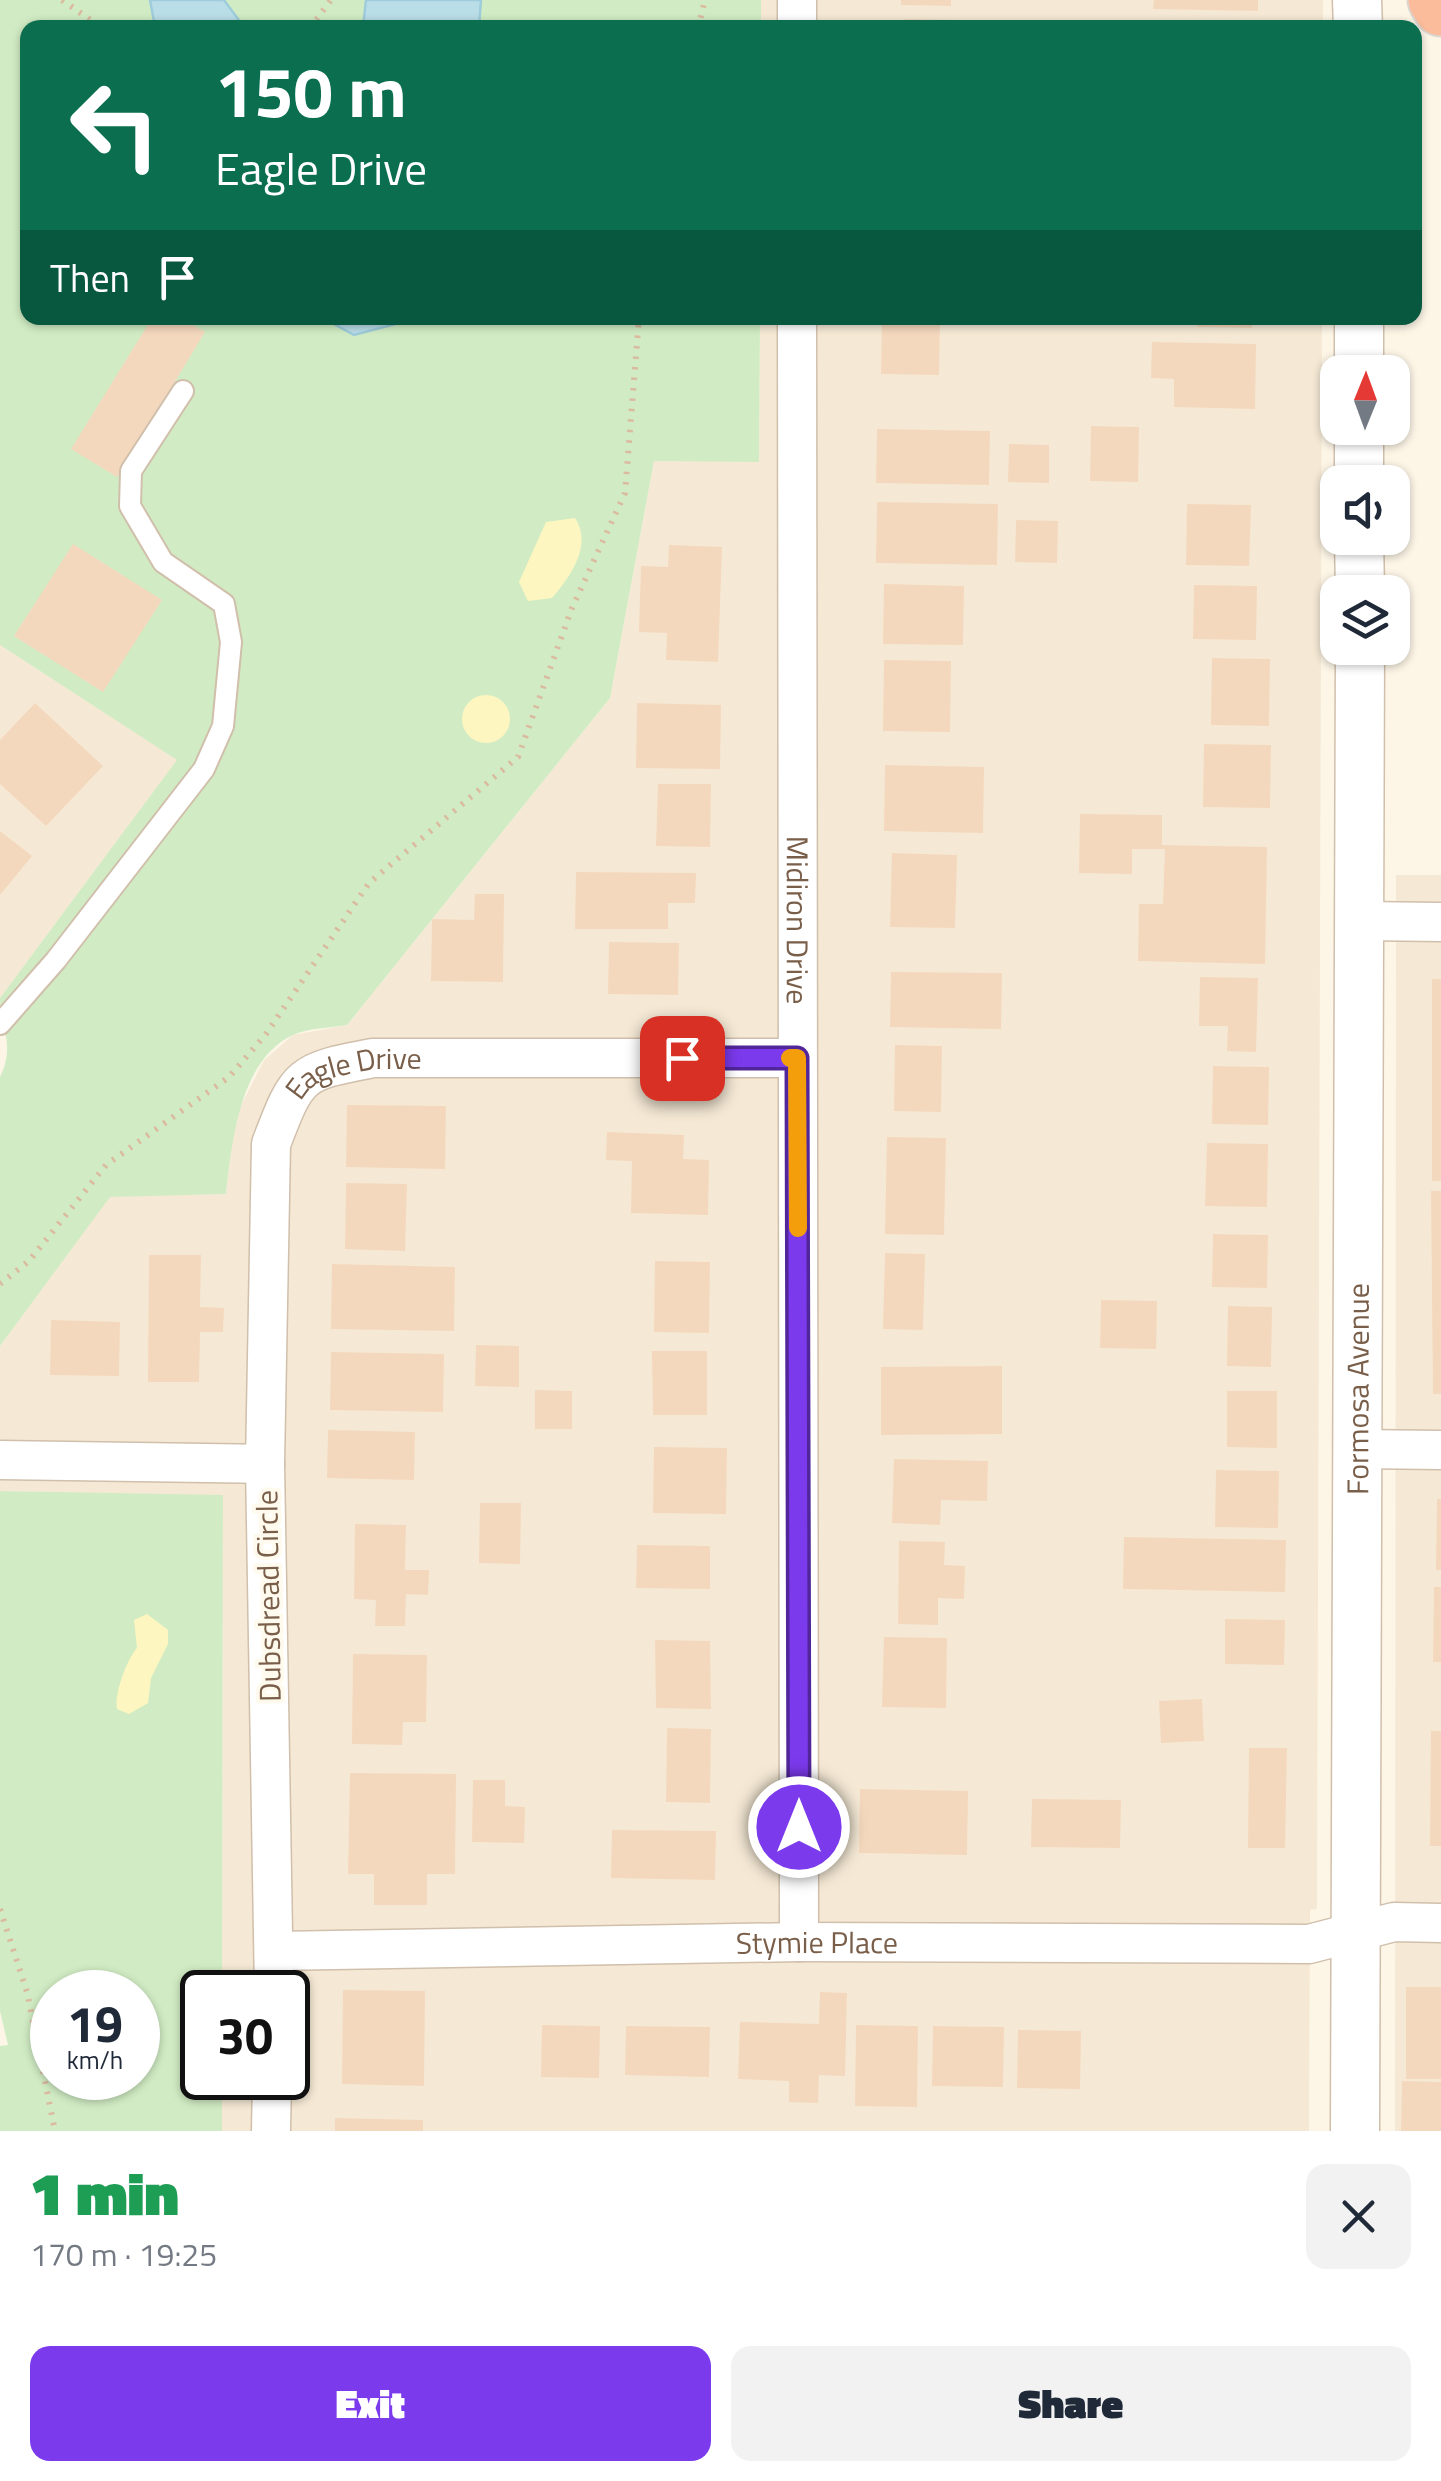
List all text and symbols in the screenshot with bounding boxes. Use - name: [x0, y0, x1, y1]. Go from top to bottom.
- text: 150 m: [215, 38, 407, 144]
- icon: left: [50, 60, 180, 190]
- text: Eagle Drive: [215, 134, 427, 202]
- text: Then: [50, 249, 130, 307]
- icon: arrive: [150, 250, 205, 305]
- north arrow: [1320, 355, 1410, 445]
- map controls: [1320, 355, 1410, 665]
- button: sound: [1320, 465, 1410, 555]
- button: layers: [1320, 575, 1410, 665]
- street label: Midiron Drive: [775, 836, 821, 1004]
- pin: [640, 1016, 725, 1101]
- icon: arrive: [655, 1031, 710, 1086]
- street label: Eagle Drive: [273, 1035, 422, 1109]
- street label: Formosa Avenue: [1334, 1283, 1381, 1495]
- street label: Dubsdread Circle: [243, 1490, 293, 1702]
- position arrow: [747, 1775, 851, 1879]
- street label: Stymie Place: [735, 1919, 898, 1966]
- speed limit sign: 30: [180, 1970, 310, 2100]
- text: 19: [67, 1985, 123, 2061]
- text: km/h: [67, 2041, 123, 2079]
- text: 1 min: [30, 2147, 179, 2238]
- button: close: [1306, 2164, 1411, 2269]
- text: 170 m · 19:25: [30, 2230, 217, 2278]
- button: Exit: [30, 2346, 711, 2461]
- button: Share: [731, 2346, 1411, 2461]

